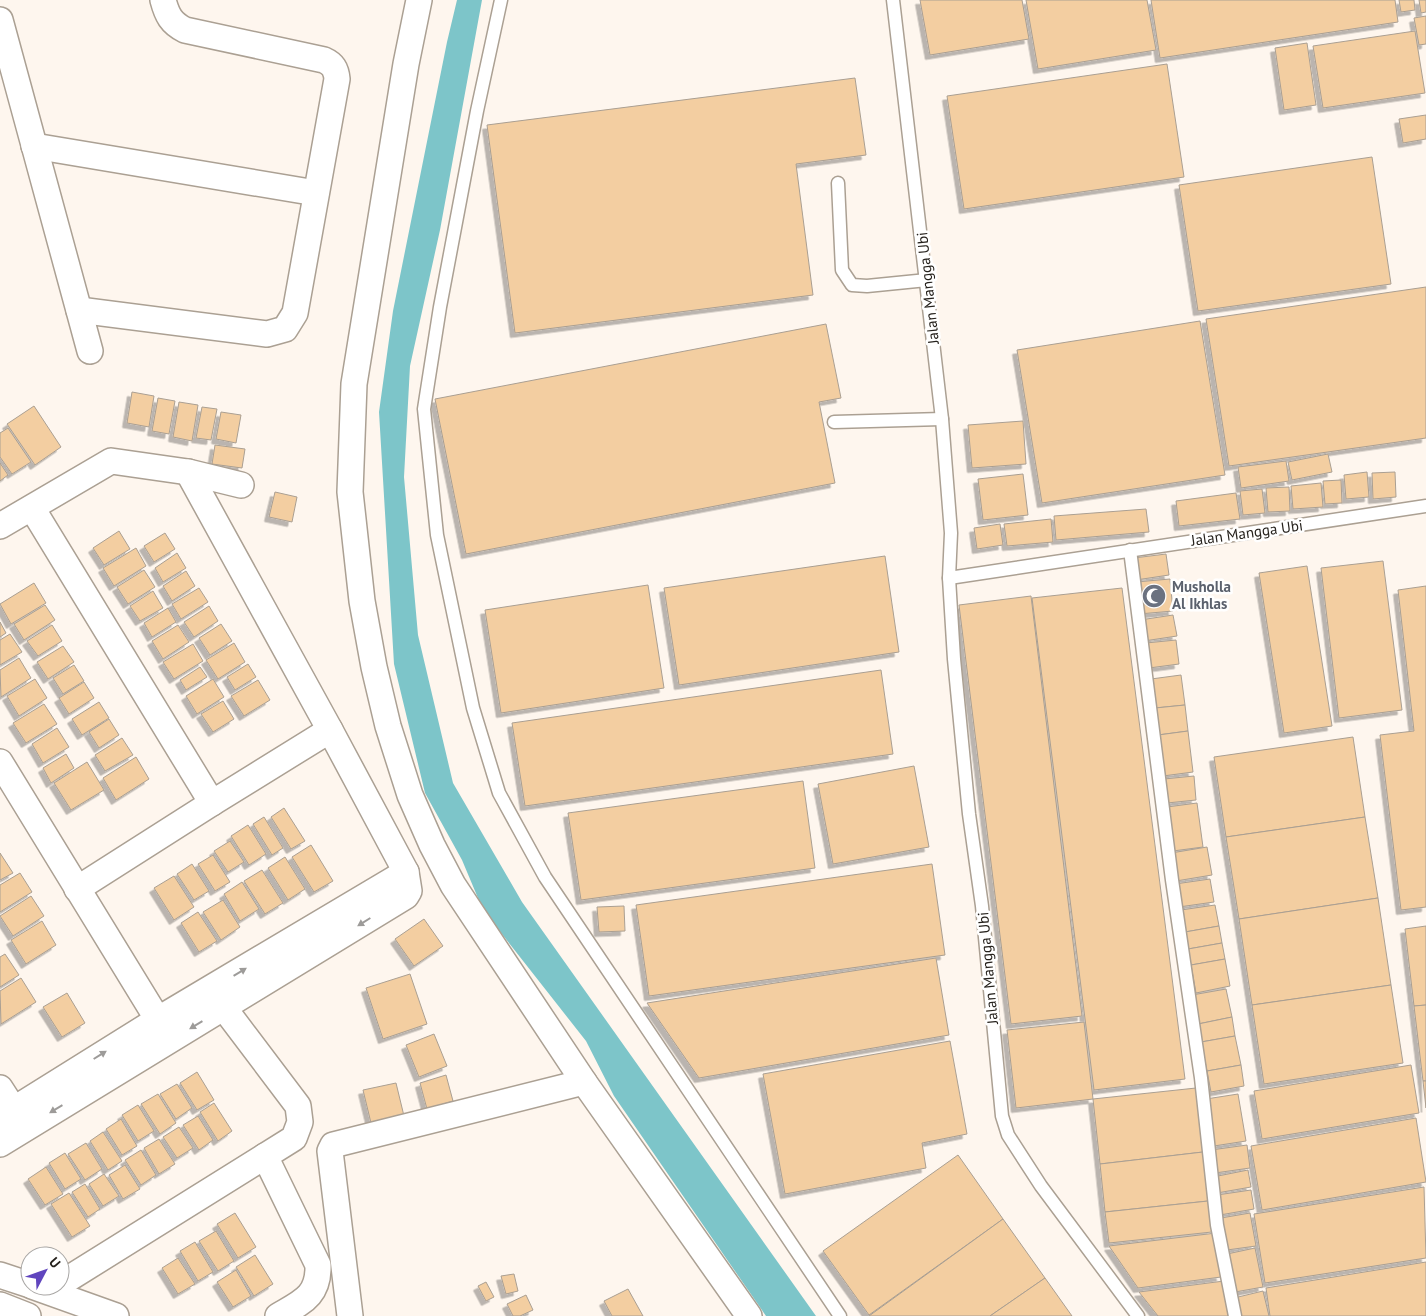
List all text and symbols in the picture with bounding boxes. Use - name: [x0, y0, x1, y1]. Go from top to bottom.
- street label: Jalan Mangga Ubi: [912, 231, 943, 346]
- street label: Jalan Mangga Ubi: [1189, 515, 1304, 550]
- place label: Musholla Al Ikhlas: [1172, 577, 1231, 613]
- mosque icon: Musholla Al Ikhlas: [1141, 583, 1167, 609]
- street label: Jalan Mangga Ubi: [973, 911, 1002, 1026]
- one-way arrow: [358, 917, 371, 927]
- one-way arrow: [233, 967, 246, 976]
- one-way arrow: [189, 1021, 202, 1030]
- one-way arrow: [94, 1050, 107, 1060]
- one-way arrow: [50, 1104, 63, 1113]
- north arrow: [20, 1246, 70, 1296]
- text: U: [45, 1253, 64, 1272]

